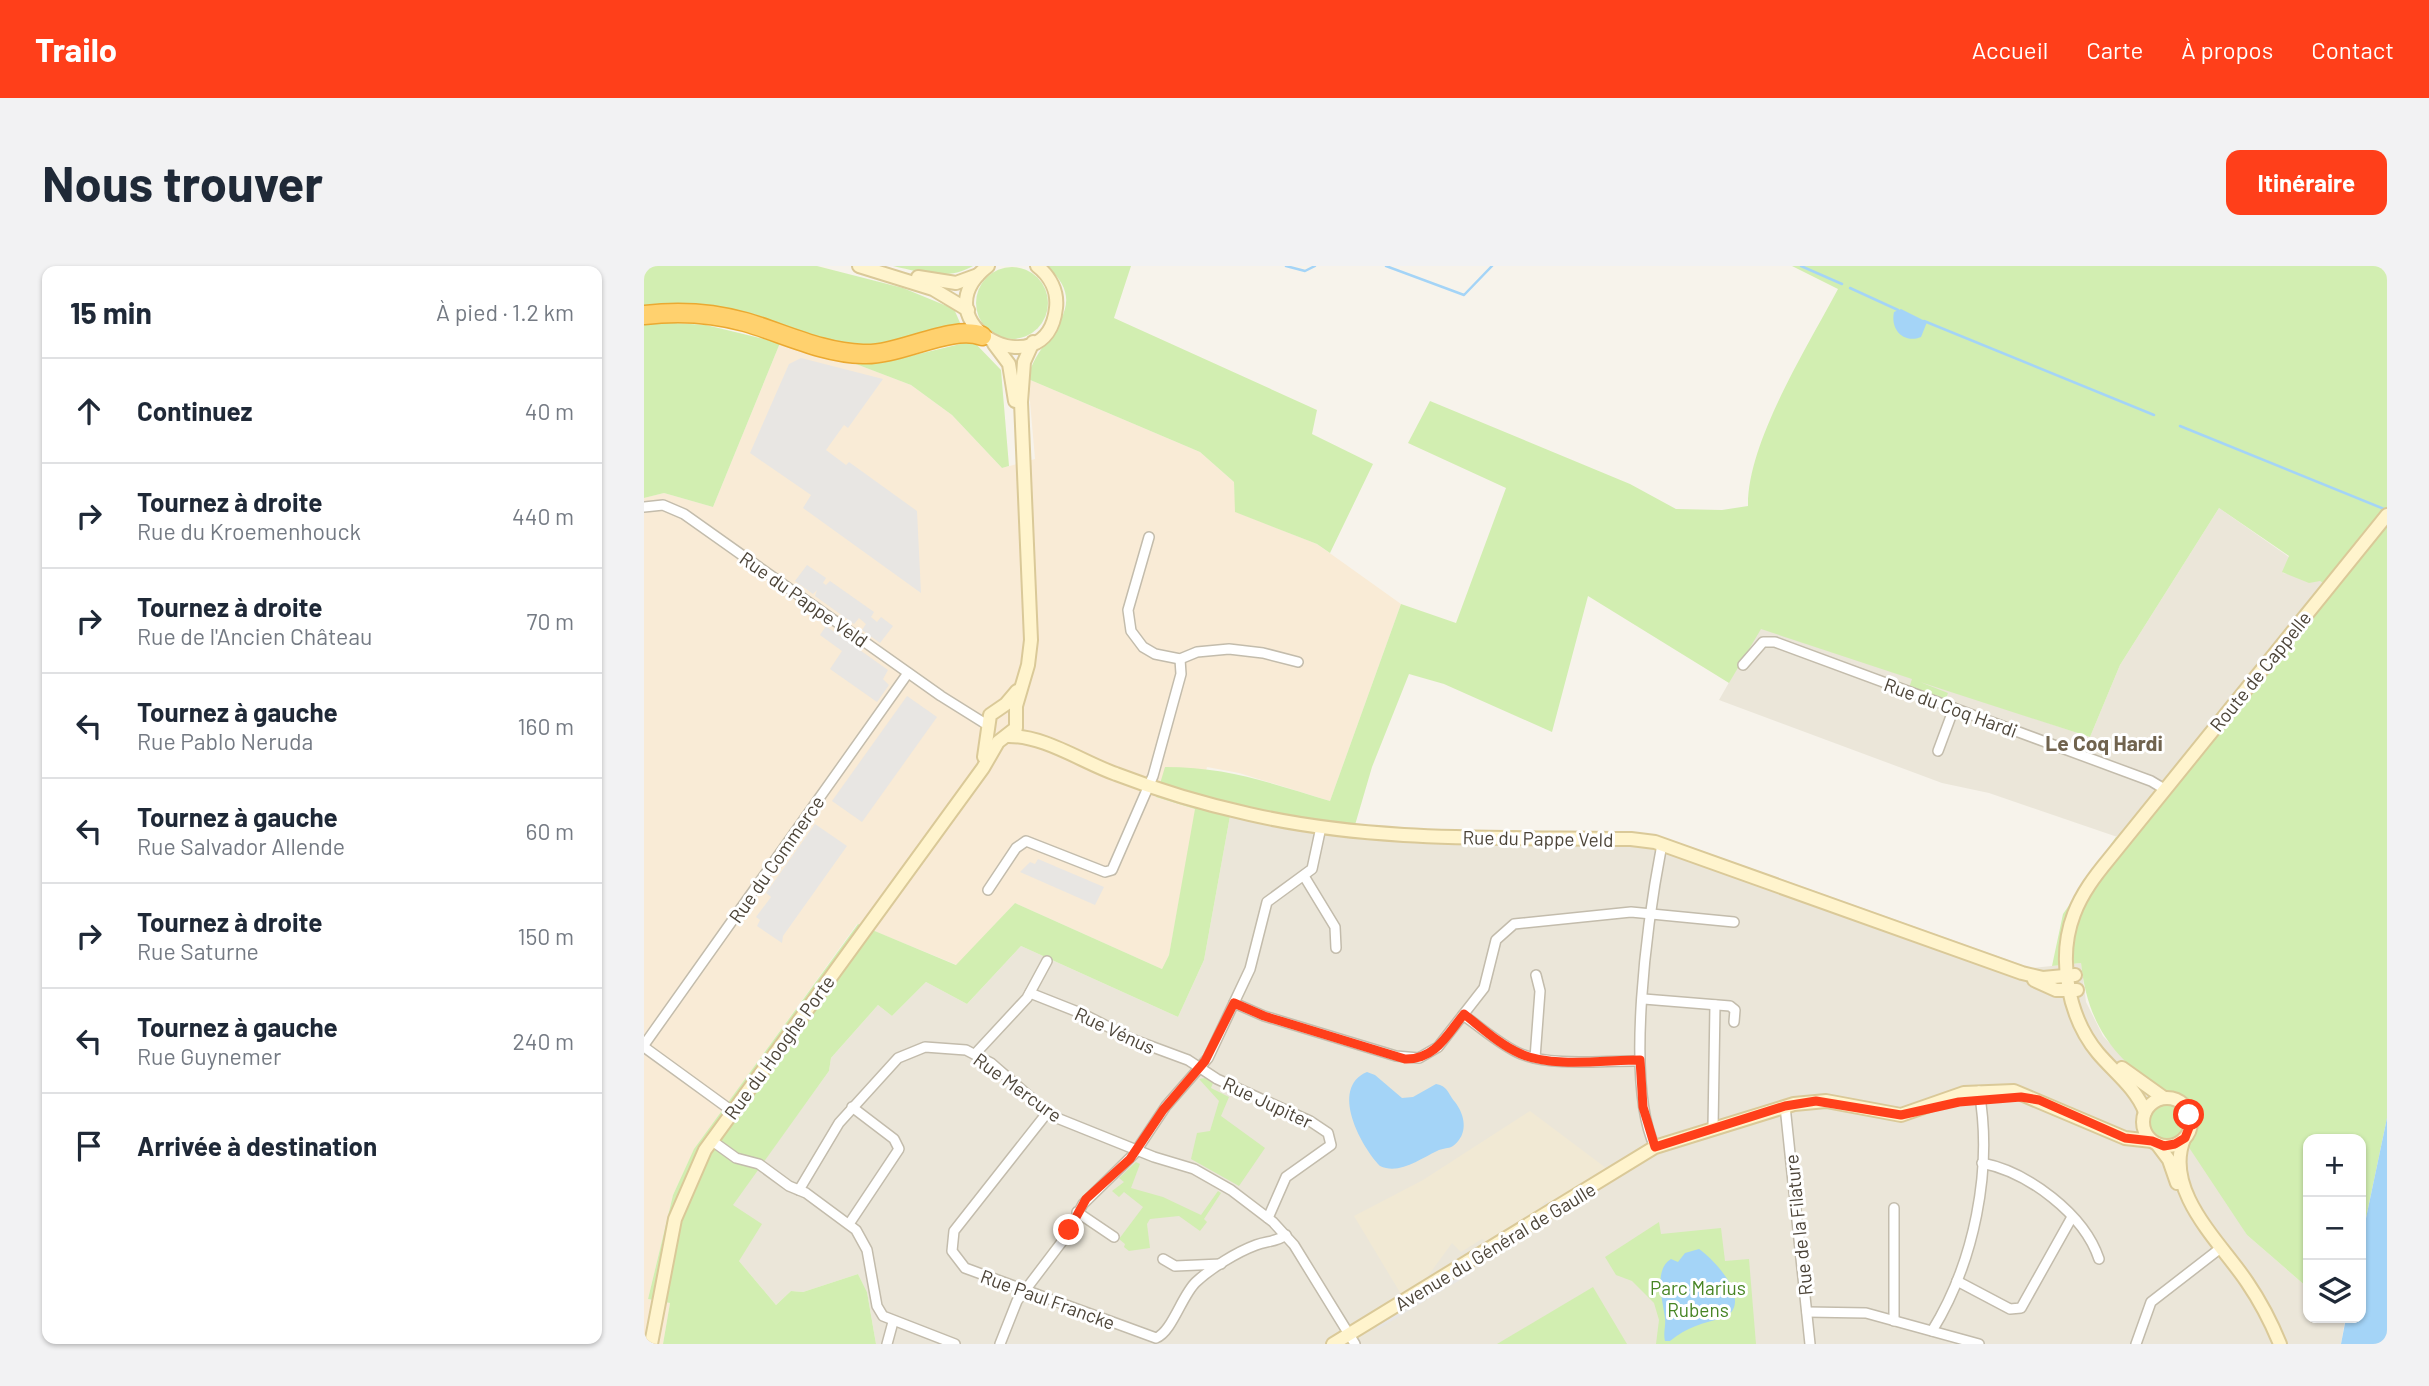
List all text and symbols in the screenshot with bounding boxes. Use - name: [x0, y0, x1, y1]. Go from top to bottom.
- text: Trailo: [35, 29, 117, 69]
- text: Accueil: [1972, 35, 2048, 64]
- text: Carte: [2086, 35, 2143, 64]
- text: À propos: [2181, 35, 2273, 64]
- text: Contact: [2311, 35, 2394, 64]
- button: Itinéraire: [2226, 150, 2387, 215]
- text: Nous trouver: [42, 153, 323, 212]
- text: 15 min: [70, 294, 152, 330]
- text: À pied · 1.2 km: [436, 298, 574, 326]
- icon: ahead: [70, 392, 108, 430]
- text: Continuez: [137, 395, 253, 426]
- text: 40 m: [525, 397, 574, 425]
- text: Tournez à droite: [137, 486, 322, 517]
- icon: right: [70, 497, 108, 535]
- text: 440 m: [512, 502, 574, 530]
- text: Rue du Kroemenhouck: [137, 517, 361, 545]
- street label: Rue du Pappe Veld: [736, 546, 872, 652]
- text: Tournez à droite: [137, 591, 322, 622]
- icon: right: [70, 602, 108, 640]
- street label: Route de Cappelle: [2205, 606, 2315, 736]
- text: 70 m: [527, 607, 574, 635]
- text: Rue de l'Ancien Château: [137, 622, 372, 650]
- street label: Rue du Coq Hardi: [1881, 672, 2021, 742]
- text: Tournez à gauche: [137, 696, 338, 727]
- icon: left: [70, 707, 108, 745]
- text: 160 m: [517, 712, 574, 740]
- text: Rue Pablo Neruda: [137, 727, 313, 755]
- district label: Le Coq Hardi: [2045, 730, 2163, 755]
- street label: Rue du Commerce: [724, 791, 828, 927]
- text: Tournez à gauche: [137, 801, 338, 832]
- icon: left: [70, 812, 108, 850]
- text: 60 m: [526, 817, 574, 845]
- street label: Rue du Pappe Veld: [1462, 825, 1614, 851]
- text: Rue Salvador Allende: [137, 832, 345, 860]
- text: Tournez à droite: [137, 906, 322, 937]
- icon: right: [70, 917, 108, 955]
- text: 150 m: [518, 922, 574, 950]
- text: Rue Saturne: [137, 937, 259, 965]
- street label: Rue du Hooghe Porte: [719, 970, 839, 1124]
- street label: Rue Vénus: [1071, 1001, 1159, 1059]
- text: Tournez à gauche: [137, 1011, 338, 1042]
- icon: left: [70, 1022, 108, 1060]
- text: 240 m: [512, 1027, 574, 1055]
- text: Rue Guynemer: [137, 1042, 281, 1070]
- street label: Rue Mercure: [969, 1047, 1067, 1127]
- street label: Rue Jupiter: [1220, 1071, 1316, 1133]
- route start: [2173, 1099, 2204, 1130]
- icon: arrive: [70, 1127, 108, 1165]
- text: Arrivée à destination: [137, 1130, 377, 1161]
- map controls: [2303, 1134, 2366, 1323]
- button: +: [2303, 1134, 2366, 1197]
- street label: Rue de la Filature: [1779, 1153, 1817, 1297]
- street label: Avenue du Général de Gaulle: [1391, 1177, 1599, 1315]
- button: −: [2303, 1197, 2366, 1260]
- route end: [1053, 1214, 1084, 1245]
- button: layers: [2303, 1260, 2366, 1323]
- street label: Rue Paul Francke: [978, 1264, 1118, 1334]
- park label: Parc Marius Rubens: [1650, 1276, 1746, 1321]

